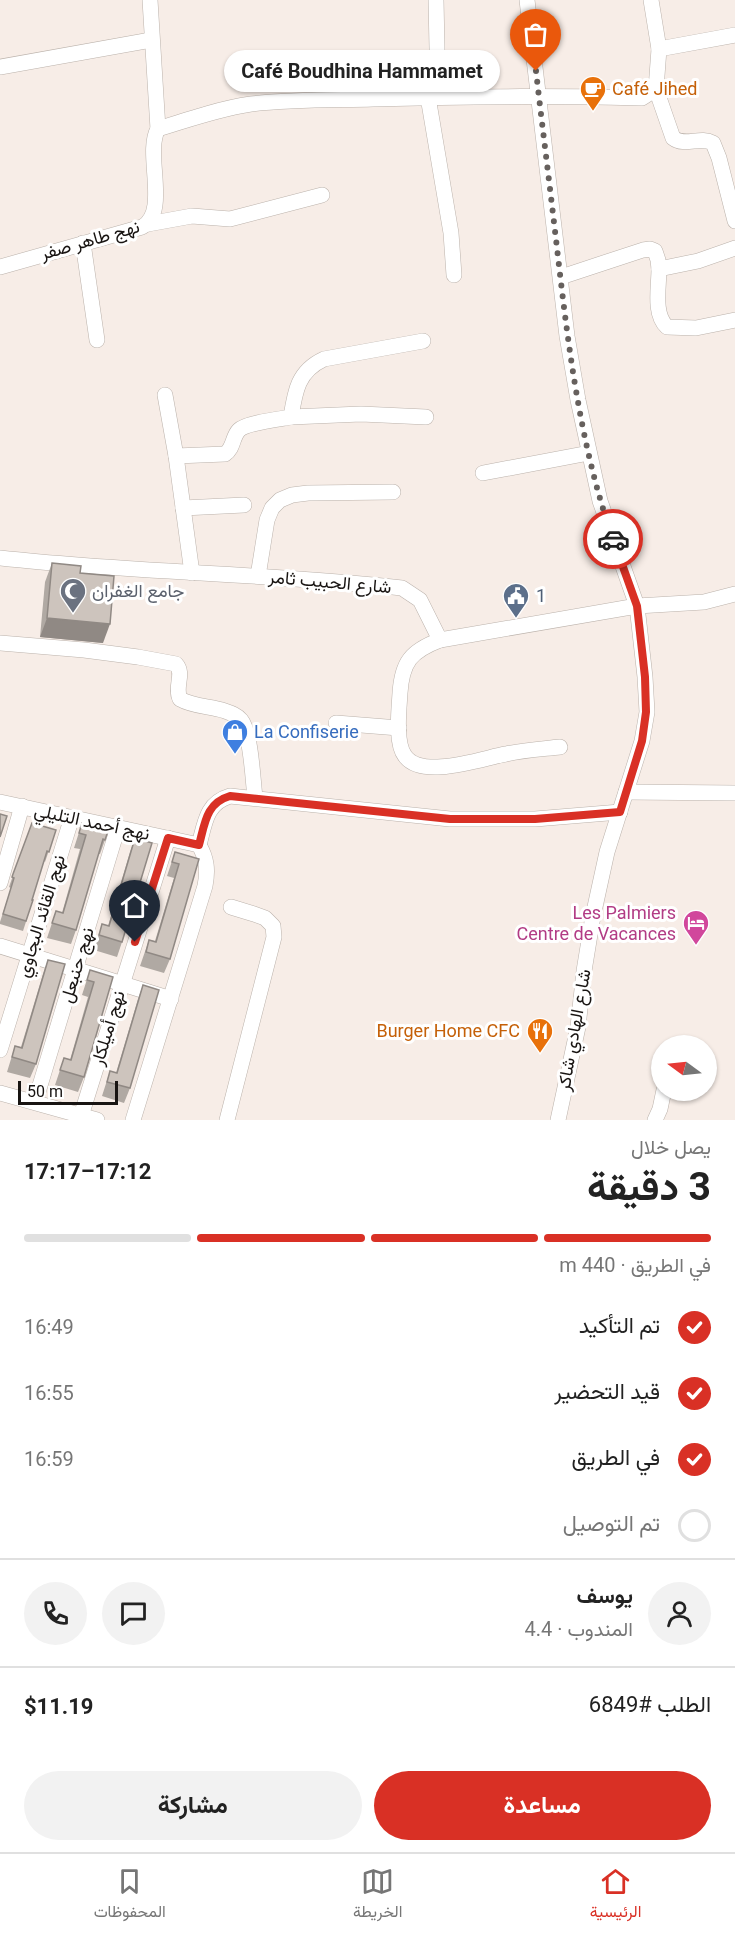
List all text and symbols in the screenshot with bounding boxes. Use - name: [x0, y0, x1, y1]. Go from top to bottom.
- pin: [510, 9, 561, 71]
- icon: bag: [519, 18, 552, 51]
- callout: Café Boudhina Hammamet: [224, 50, 500, 92]
- text: Café Boudhina Hammamet: [241, 59, 483, 83]
- cafe icon: Café Jihed: [578, 74, 608, 112]
- place label: Café Jihed: [612, 78, 697, 99]
- street label: نهج طاهر صفر: [37, 215, 142, 266]
- courier: [583, 509, 643, 569]
- icon: car: [597, 523, 630, 556]
- street label: شارع الحبيب ثامر: [266, 566, 392, 599]
- mosque icon: جامع الغفران: [58, 576, 88, 614]
- place label: جامع الغفران: [92, 580, 184, 603]
- public building icon: 1: [501, 581, 531, 619]
- place label: 1: [536, 585, 546, 606]
- shop icon: La Confiserie: [220, 717, 250, 755]
- place label: La Confiserie: [254, 721, 359, 742]
- street label: نهج أحمد التليلي: [31, 799, 152, 849]
- street label: نهج القائد البجاوي: [12, 852, 74, 981]
- pin: [109, 880, 160, 942]
- icon: home: [118, 889, 151, 922]
- place label: Les Palmiers Centre de Vacances: [517, 902, 676, 944]
- hotel icon: Les Palmiers Centre de Vacances: [681, 908, 711, 946]
- street label: نهج حنبعل: [55, 925, 100, 1006]
- street label: شارع الهادي شاكر: [552, 967, 599, 1094]
- street label: نهج أميلكار: [86, 988, 131, 1069]
- restaurant icon: Burger Home CFC: [525, 1016, 555, 1054]
- place label: Burger Home CFC: [376, 1020, 520, 1041]
- north arrow: [651, 1035, 717, 1101]
- map controls: [651, 1035, 717, 1101]
- scale bar: [18, 1078, 118, 1106]
- text: 50 m: [27, 1082, 63, 1101]
- text: يصل خلال: [631, 1135, 711, 1159]
- text: 17:12–17:17: [24, 1159, 151, 1184]
- text: 3 دقيقة: [587, 1164, 711, 1210]
- text: في الطريق · 440 m: [559, 1253, 711, 1277]
- icon: check: [678, 1311, 711, 1344]
- text: تم التأكيد: [579, 1313, 660, 1338]
- text: 16:49: [24, 1315, 74, 1339]
- icon: check: [678, 1377, 711, 1410]
- text: قيد التحضير: [554, 1379, 660, 1404]
- text: 16:55: [24, 1381, 74, 1405]
- icon: check: [678, 1443, 711, 1476]
- text: في الطريق: [572, 1445, 660, 1470]
- text: 16:59: [24, 1447, 74, 1471]
- text: تم التوصيل: [563, 1511, 660, 1536]
- button: phone: [24, 1582, 87, 1645]
- button: chat: [102, 1582, 165, 1645]
- button: person: [648, 1582, 711, 1645]
- text: يوسف: [577, 1583, 633, 1608]
- text: المندوب · 4.4: [524, 1617, 633, 1641]
- text: الطلب #6849: [589, 1692, 711, 1717]
- text: $11.19: [24, 1694, 94, 1719]
- button: مشاركة: [24, 1771, 362, 1840]
- button: مساعدة: [374, 1771, 711, 1840]
- tab: المحفوظات: [94, 1865, 166, 1926]
- tab: الخريطة: [353, 1865, 402, 1926]
- tab: الرئيسية: [590, 1865, 641, 1926]

